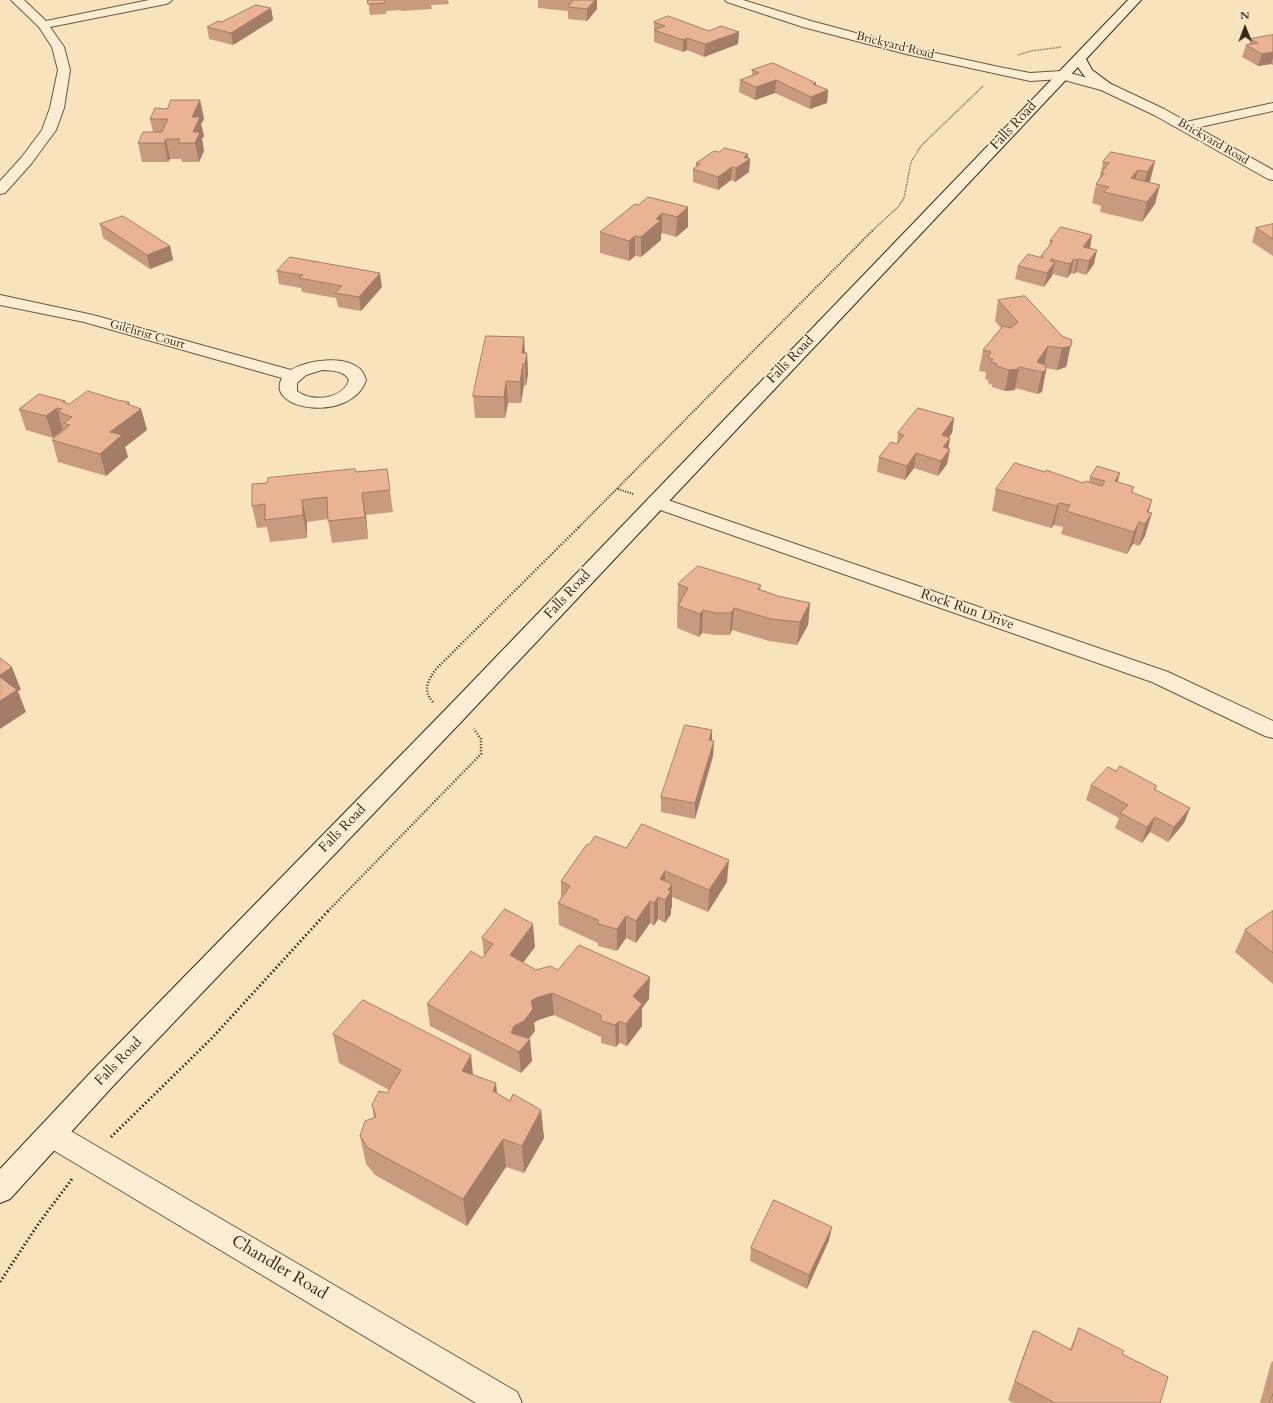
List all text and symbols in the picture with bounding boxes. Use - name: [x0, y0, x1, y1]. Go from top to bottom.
- north arrow: [1225, 8, 1265, 48]
- text: N: [1240, 8, 1250, 23]
- street label: Brickyard Road: [855, 29, 935, 63]
- street label: Falls Road: [987, 98, 1041, 154]
- street label: Brickyard Road: [1175, 116, 1251, 168]
- street label: Gilchrist Court: [108, 317, 186, 353]
- street label: Falls Road: [764, 332, 818, 388]
- street label: Falls Road: [541, 567, 595, 623]
- street label: Rock Run Drive: [918, 586, 1016, 634]
- street label: Falls Road: [316, 801, 370, 857]
- street label: Falls Road: [92, 1034, 146, 1090]
- street label: Chandler Road: [227, 1231, 331, 1305]

